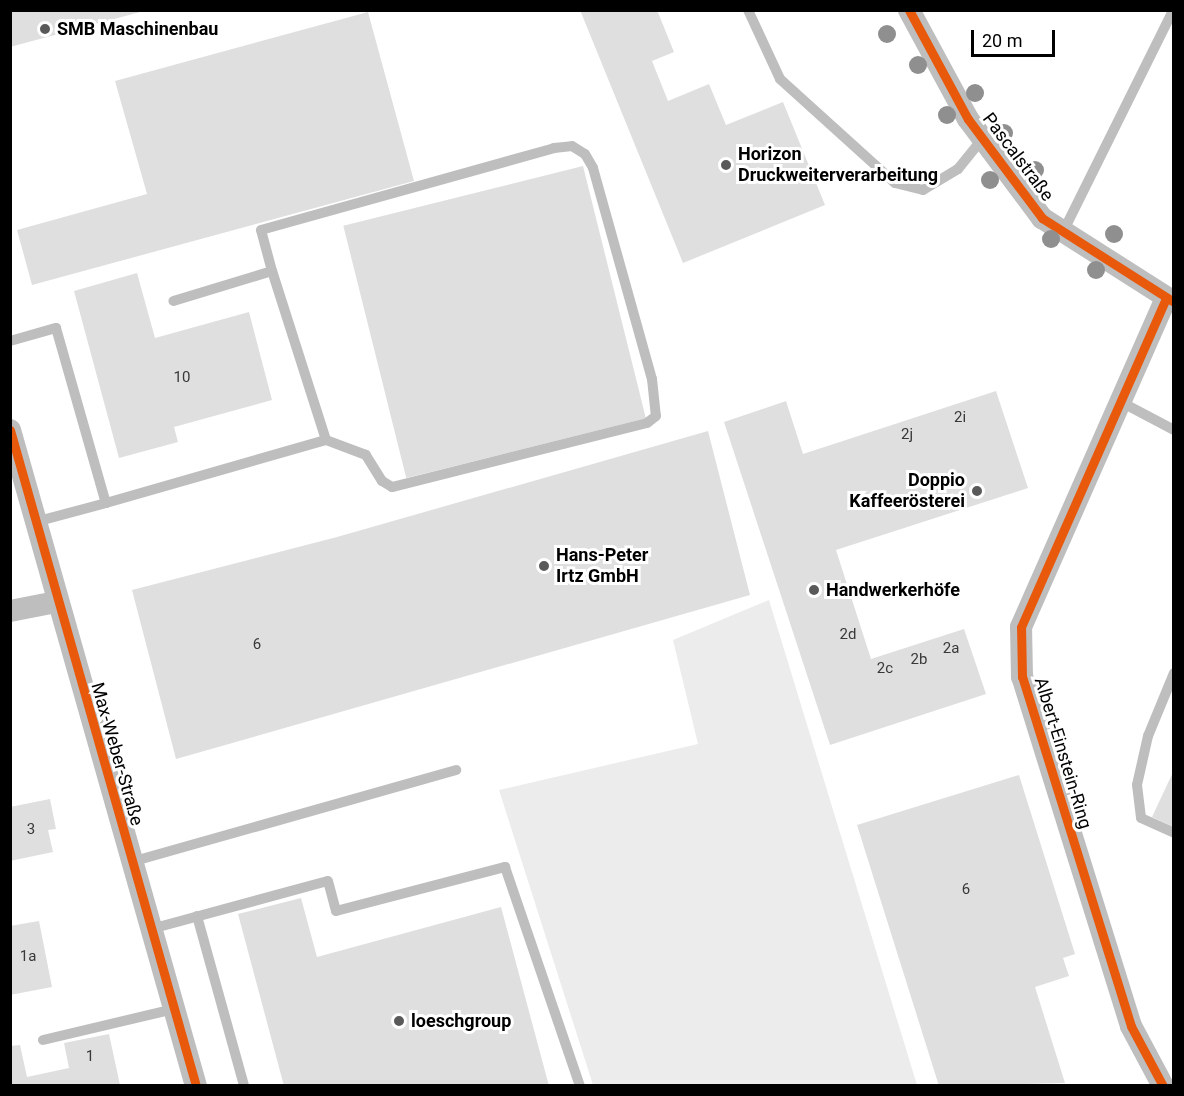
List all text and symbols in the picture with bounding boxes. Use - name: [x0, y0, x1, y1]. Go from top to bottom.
- place label: SMB Maschinenbau: [57, 18, 218, 40]
- scale bar: [974, 18, 1058, 56]
- marker: SMB Maschinenbau: [38, 22, 52, 36]
- text: 20 m: [982, 30, 1022, 51]
- street label: Pascalstraße: [978, 109, 1058, 205]
- place label: Horizon Druckweiterverarbeitung: [738, 144, 938, 186]
- marker: Horizon Druckweiterverarbeitung: [719, 158, 733, 172]
- house number: 10: [174, 369, 190, 387]
- house number: 2i: [954, 409, 966, 427]
- house number: 2j: [901, 426, 913, 444]
- place label: Doppio Kaffeerösterei: [849, 470, 965, 512]
- marker: Doppio Kaffeerösterei: [970, 484, 984, 498]
- place label: Hans-Peter Irtz GmbH: [556, 545, 648, 588]
- marker: Hans-Peter Irtz GmbH: [537, 559, 551, 573]
- place label: Handwerkerhöfe: [826, 579, 960, 601]
- marker: Handwerkerhöfe: [807, 583, 821, 597]
- house number: 2d: [840, 626, 856, 644]
- house number: 6: [253, 636, 261, 654]
- house number: 2a: [943, 640, 959, 658]
- house number: 2b: [911, 651, 927, 669]
- house number: 2c: [877, 660, 893, 678]
- street label: Albert-Einstein-Ring: [1030, 675, 1096, 831]
- street label: Max-Weber-Straße: [86, 680, 148, 828]
- house number: 3: [27, 821, 35, 839]
- house number: 6: [962, 881, 970, 899]
- house number: 1a: [20, 948, 36, 966]
- place label: loeschgroup: [411, 1010, 511, 1032]
- marker: loeschgroup: [392, 1014, 406, 1028]
- house number: 1: [86, 1048, 94, 1066]

